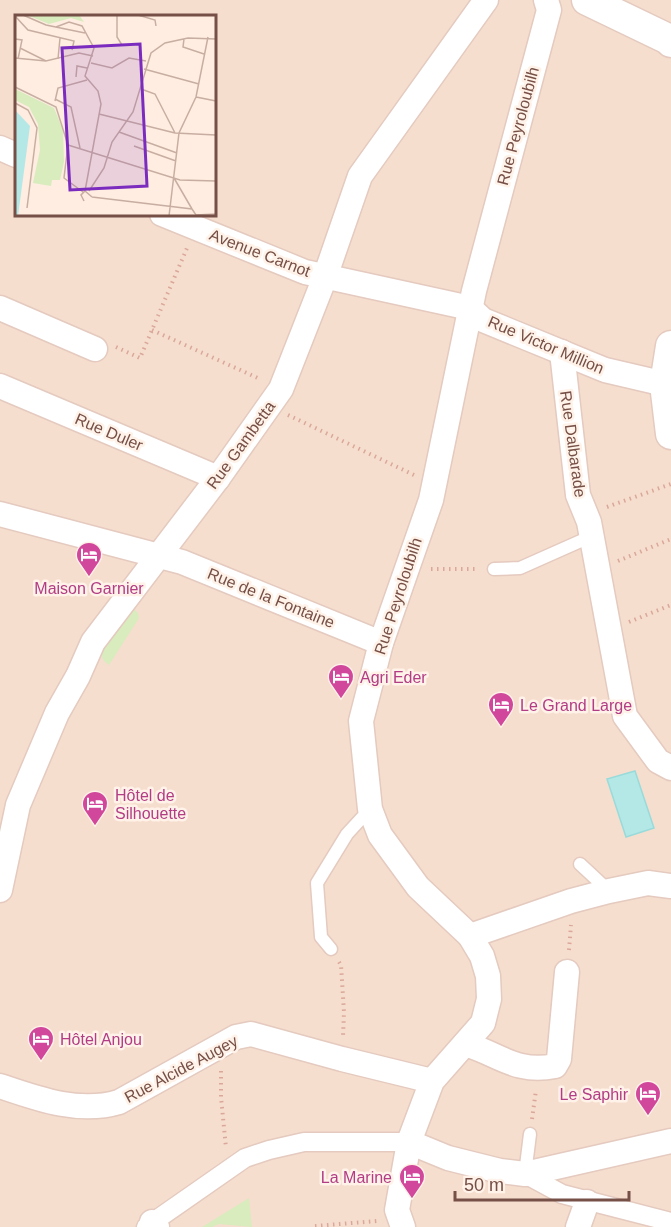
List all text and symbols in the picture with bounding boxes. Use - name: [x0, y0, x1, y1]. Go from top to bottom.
- inset map: [15, 15, 216, 216]
- street label: Rue Peyroloubilh: [494, 65, 542, 187]
- street label: Avenue Carnot: [207, 226, 313, 280]
- street label: Rue Victor Million: [486, 313, 606, 377]
- street label: Rue Dalbarade: [557, 390, 589, 499]
- street label: Rue Gambetta: [204, 398, 279, 492]
- street label: Rue Duler: [73, 410, 146, 454]
- street label: Rue Peyroloubilh: [371, 535, 425, 657]
- hotel icon: Maison Garnier: [74, 540, 104, 578]
- street label: Rue de la Fontaine: [205, 565, 337, 631]
- place label: Maison Garnier: [34, 580, 144, 597]
- hotel icon: Agri Eder: [326, 662, 356, 700]
- place label: Agri Eder: [360, 669, 427, 686]
- hotel icon: Le Grand Large: [486, 690, 516, 728]
- place label: Le Grand Large: [520, 697, 632, 714]
- place label: Hôtel de Silhouette: [115, 787, 186, 822]
- hotel icon: Hôtel de Silhouette: [80, 789, 110, 827]
- hotel icon: Hôtel Anjou: [26, 1024, 56, 1062]
- place label: Hôtel Anjou: [60, 1031, 142, 1048]
- street label: Rue Alcide Augey: [122, 1032, 240, 1106]
- hotel icon: Le Saphir: [633, 1079, 663, 1117]
- place label: Le Saphir: [560, 1086, 629, 1103]
- hotel icon: La Marine: [397, 1162, 427, 1200]
- scale bar: [455, 1164, 629, 1202]
- place label: La Marine: [321, 1169, 392, 1186]
- text: 50 m: [464, 1175, 504, 1195]

